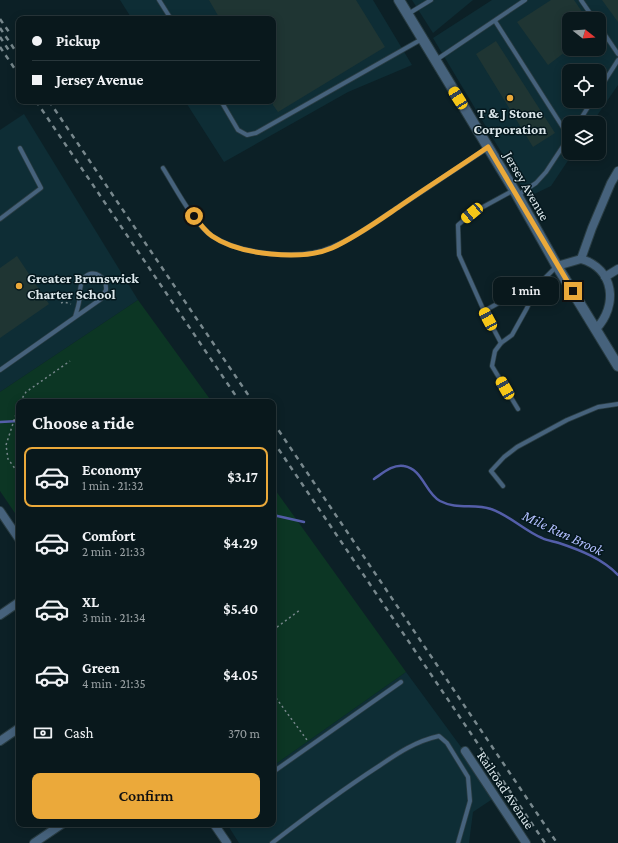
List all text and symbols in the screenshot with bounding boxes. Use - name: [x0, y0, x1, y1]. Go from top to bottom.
- north arrow: [562, 12, 606, 56]
- map controls: [562, 12, 606, 160]
- text: Pickup: [56, 33, 100, 49]
- button: locate: [562, 64, 606, 108]
- text: Jersey Avenue: [56, 72, 144, 88]
- car: [447, 85, 469, 111]
- marker: T & J Stone Corporation: [505, 93, 515, 103]
- place label: T & J Stone Corporation: [474, 105, 546, 137]
- button: layers: [562, 116, 606, 160]
- street label: Jersey Avenue: [500, 147, 553, 223]
- car: [459, 201, 485, 225]
- route start: [185, 207, 203, 225]
- place label: Greater Brunswick Charter School: [27, 270, 139, 302]
- callout: 1 min: [493, 277, 559, 305]
- marker: Greater Brunswick Charter School: [14, 281, 24, 291]
- route end: [564, 282, 582, 300]
- text: 1 min: [512, 283, 540, 298]
- car: [477, 306, 499, 332]
- car: [494, 375, 516, 401]
- text: Choose a ride: [32, 413, 134, 433]
- icon: car: [34, 459, 70, 495]
- text: Economy: [82, 462, 141, 478]
- text: $3.17: [227, 469, 258, 485]
- text: 1 min · 21:32: [82, 478, 143, 493]
- water label: Mile Run Brook: [519, 507, 607, 559]
- icon: car: [34, 525, 70, 561]
- text: Comfort: [82, 528, 136, 544]
- text: $4.29: [224, 535, 258, 551]
- text: 2 min · 21:33: [82, 544, 145, 559]
- icon: car: [34, 591, 70, 627]
- text: XL: [82, 594, 99, 610]
- text: $5.40: [223, 601, 258, 617]
- text: 3 min · 21:34: [82, 610, 146, 625]
- icon: car: [34, 657, 70, 693]
- text: Green: [82, 660, 120, 676]
- text: $4.05: [223, 667, 258, 683]
- text: 4 min · 21:35: [82, 676, 146, 691]
- icon: cash: [32, 722, 54, 744]
- text: Cash: [64, 725, 94, 741]
- text: 370 m: [228, 726, 260, 741]
- street label: Railroad Avenue: [474, 748, 538, 832]
- button: Confirm: [32, 773, 260, 819]

